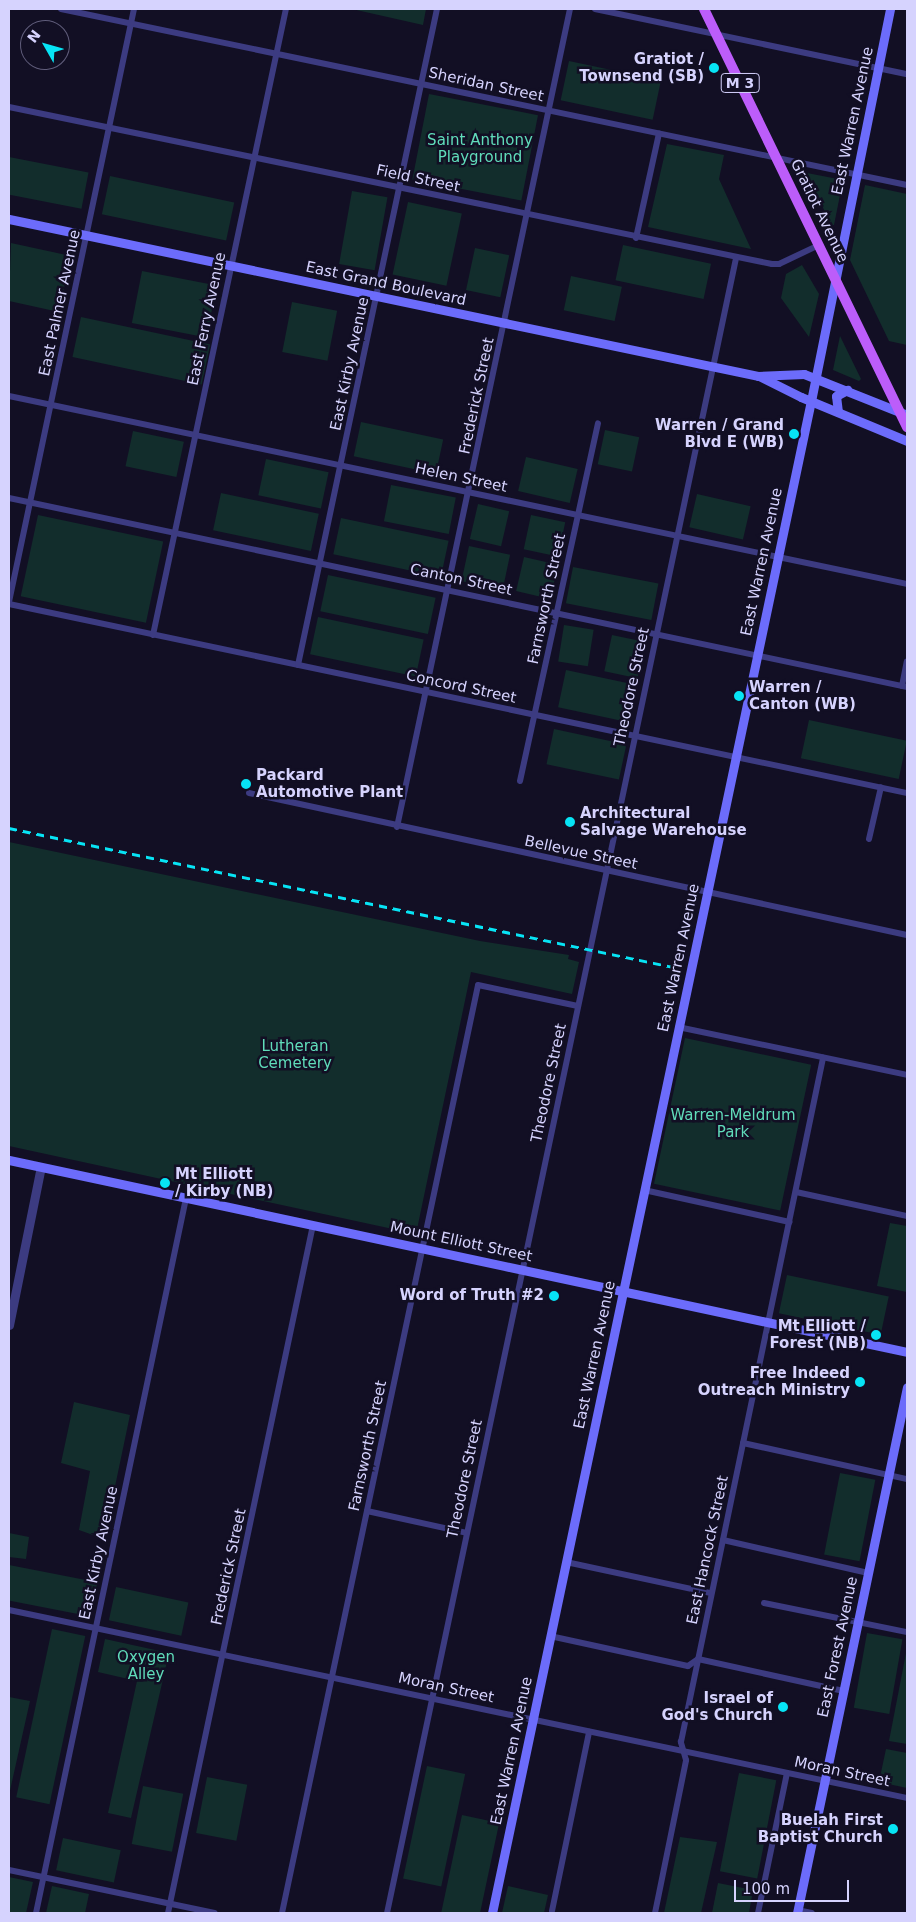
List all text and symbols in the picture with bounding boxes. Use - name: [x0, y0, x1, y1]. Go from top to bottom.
- north arrow: [20, 20, 70, 70]
- text: N: [24, 27, 44, 46]
- street label: East Warren Avenue: [828, 45, 878, 197]
- place label: Gratiot / Townsend (SB): [579, 50, 704, 85]
- marker: Gratiot / Townsend (SB): [708, 62, 720, 74]
- street label: Sheridan Street: [427, 64, 545, 106]
- road number: M 3: [720, 72, 760, 95]
- park label: Saint Anthony Playground: [427, 131, 533, 166]
- street label: Gratiot Avenue: [786, 156, 852, 266]
- street label: Field Street: [375, 161, 461, 197]
- street label: East Palmer Avenue: [36, 228, 84, 378]
- street label: East Ferry Avenue: [184, 251, 230, 387]
- street label: East Grand Boulevard: [304, 258, 468, 310]
- street label: East Kirby Avenue: [327, 296, 373, 432]
- street label: Frederick Street: [456, 336, 498, 456]
- place label: Warren / Grand Blvd E (WB): [655, 416, 784, 451]
- marker: Warren / Grand Blvd E (WB): [788, 428, 800, 440]
- street label: Helen Street: [413, 459, 509, 497]
- street label: East Warren Avenue: [737, 486, 787, 638]
- street label: Farnsworth Street: [524, 532, 570, 666]
- street label: Canton Street: [408, 560, 514, 600]
- street label: Theodore Street: [611, 626, 653, 748]
- street label: Concord Street: [404, 667, 518, 707]
- place label: Warren / Canton (WB): [749, 678, 856, 713]
- marker: Warren / Canton (WB): [733, 690, 745, 702]
- place label: Packard Automotive Plant: [256, 766, 403, 801]
- marker: Packard Automotive Plant: [240, 778, 252, 790]
- place label: Architectural Salvage Warehouse: [580, 804, 747, 839]
- marker: Architectural Salvage Warehouse: [564, 816, 576, 828]
- street label: Bellevue Street: [523, 832, 639, 874]
- street label: East Warren Avenue: [654, 882, 704, 1034]
- street label: Theodore Street: [528, 1022, 570, 1144]
- park label: Lutheran Cemetery: [258, 1037, 332, 1072]
- park label: Warren-Meldrum Park: [670, 1106, 796, 1141]
- place label: Mt Elliott / Kirby (NB): [175, 1165, 273, 1200]
- marker: Mt Elliott / Kirby (NB): [159, 1177, 171, 1189]
- street label: Mount Elliott Street: [388, 1218, 534, 1266]
- street label: East Warren Avenue: [570, 1279, 620, 1431]
- place label: Word of Truth #2: [400, 1287, 544, 1305]
- marker: Word of Truth #2: [548, 1290, 560, 1302]
- place label: Mt Elliott / Forest (NB): [769, 1317, 866, 1352]
- marker: Mt Elliott / Forest (NB): [870, 1329, 882, 1341]
- place label: Free Indeed Outreach Ministry: [698, 1364, 850, 1399]
- marker: Free Indeed Outreach Ministry: [854, 1376, 866, 1388]
- street label: Farnsworth Street: [345, 1379, 391, 1513]
- street label: Theodore Street: [444, 1418, 486, 1540]
- street label: East Hancock Street: [683, 1474, 733, 1626]
- street label: East Kirby Avenue: [76, 1485, 122, 1621]
- street label: Frederick Street: [208, 1507, 250, 1627]
- street label: East Forest Avenue: [814, 1575, 862, 1719]
- park label: Oxygen Alley: [117, 1648, 175, 1683]
- street label: Moran Street: [397, 1669, 495, 1707]
- street label: East Warren Avenue: [487, 1675, 537, 1827]
- place label: Israel of God's Church: [662, 1689, 773, 1724]
- marker: Israel of God's Church: [777, 1701, 789, 1713]
- street label: Moran Street: [793, 1753, 891, 1791]
- place label: Buelah First Baptist Church: [758, 1811, 883, 1846]
- marker: Buelah First Baptist Church: [887, 1823, 899, 1835]
- scale bar: [736, 1870, 851, 1902]
- text: 100 m: [742, 1880, 790, 1898]

